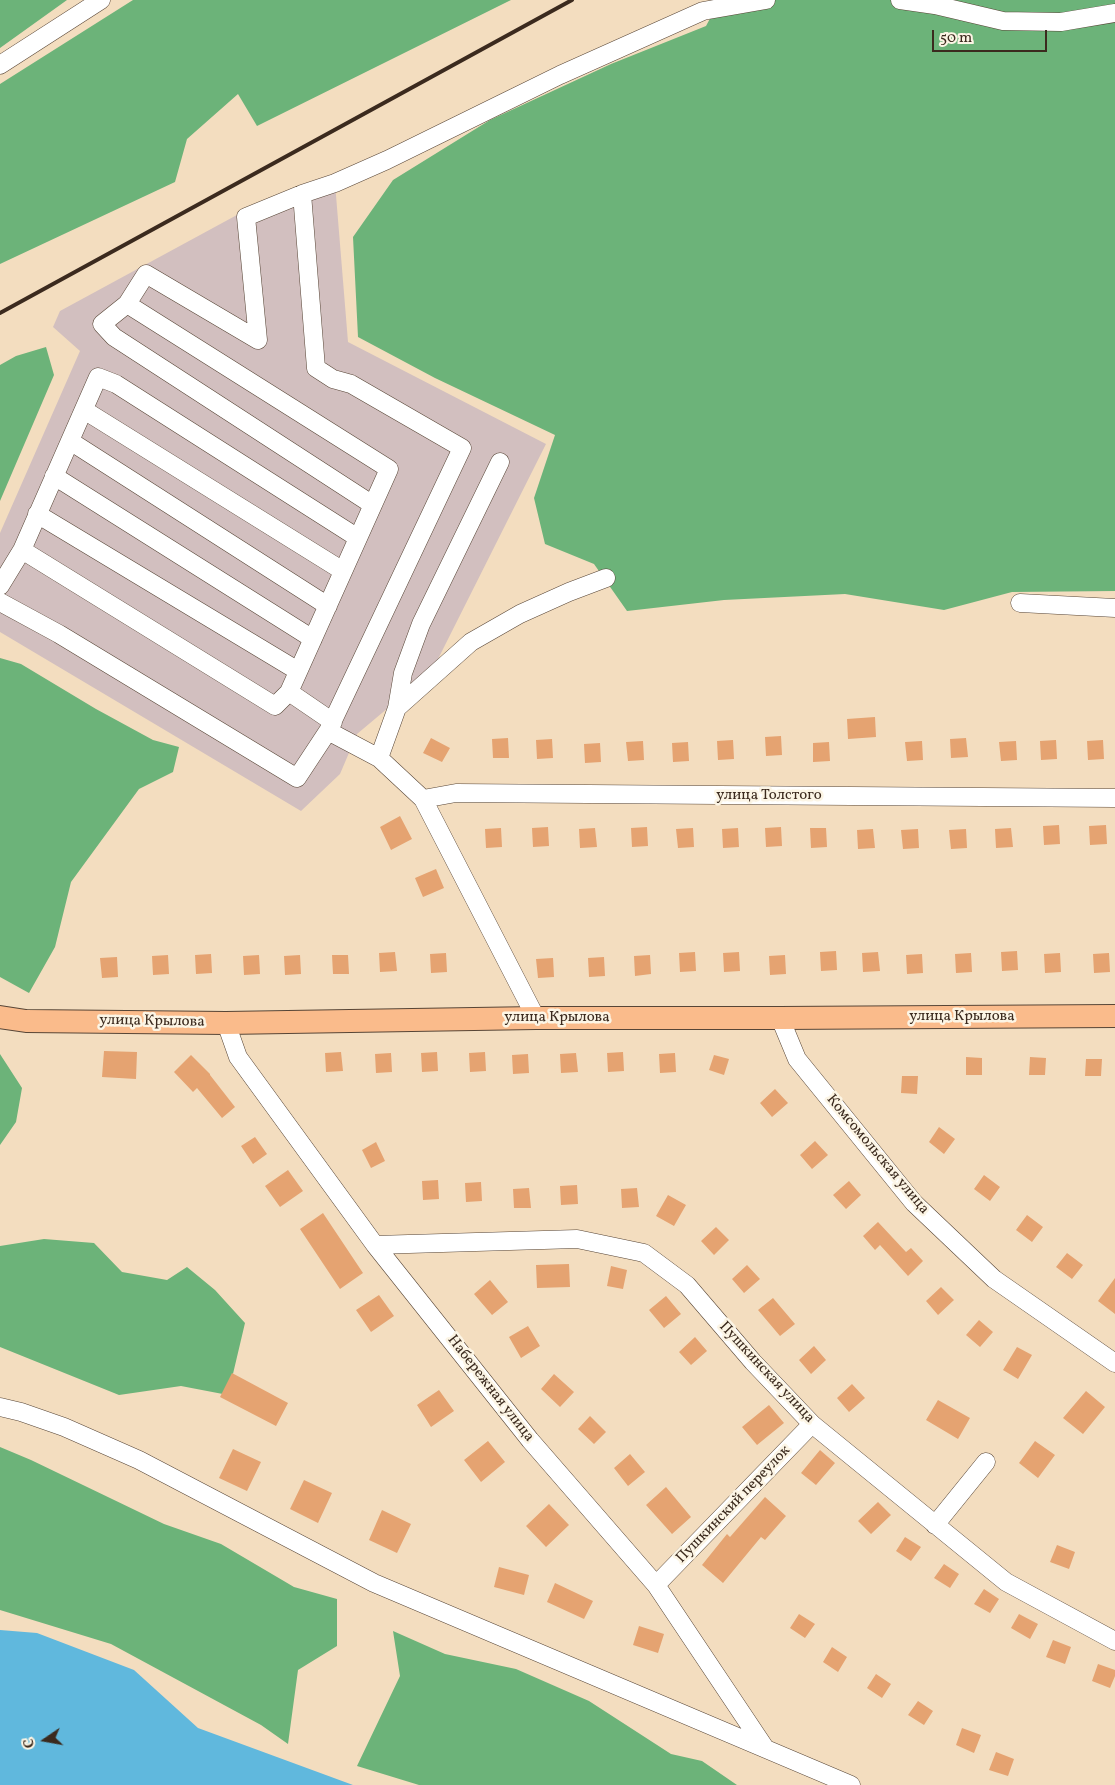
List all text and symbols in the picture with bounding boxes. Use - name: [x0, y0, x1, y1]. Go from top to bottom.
- scale bar: [935, 20, 1050, 52]
- text: 50 m: [940, 28, 972, 49]
- street label: улица Толстого: [716, 787, 822, 805]
- street label: улица Крылова: [909, 1008, 1015, 1026]
- street label: улица Крылова: [504, 1009, 610, 1027]
- street label: улица Крылова: [99, 1012, 205, 1032]
- street label: Комсомольская улица: [822, 1092, 932, 1218]
- street label: Пушкинская улица: [714, 1318, 818, 1428]
- street label: Набережная улица: [443, 1332, 537, 1446]
- street label: Пушкинский переулок: [673, 1442, 795, 1568]
- north arrow: [20, 1715, 70, 1765]
- text: С: [20, 1737, 40, 1750]

